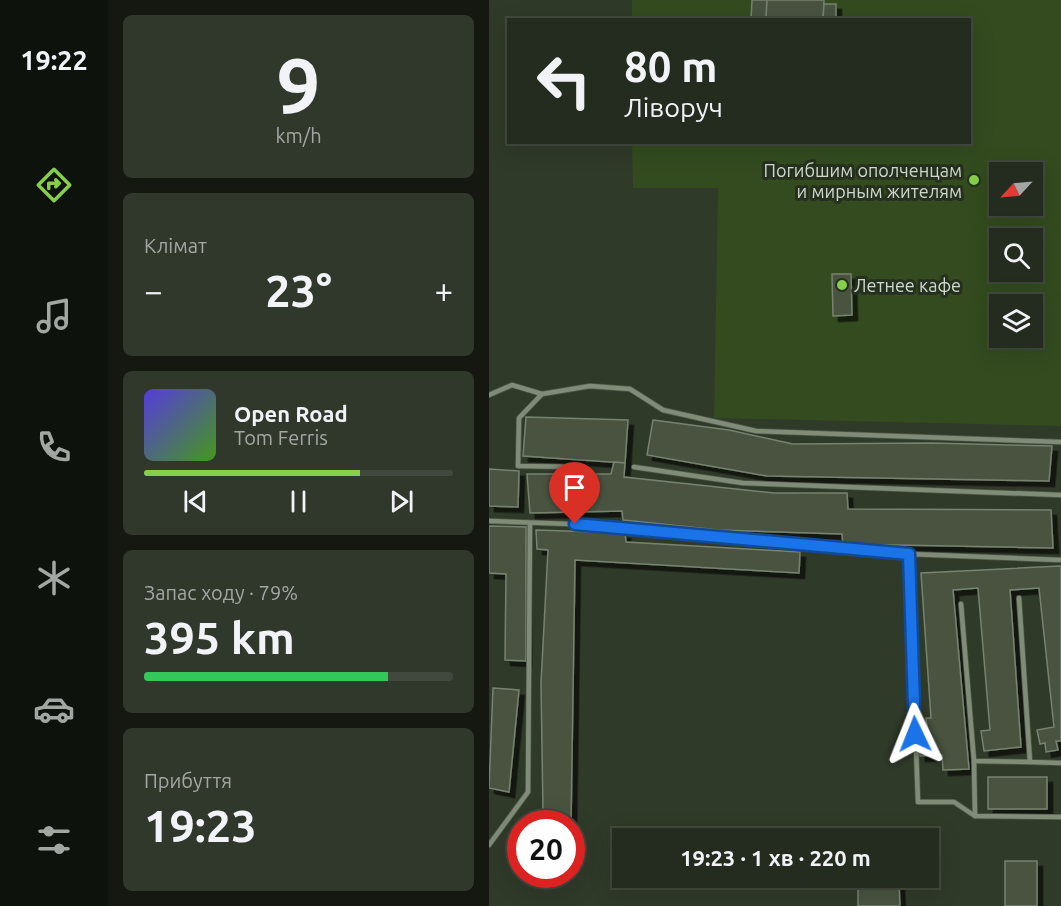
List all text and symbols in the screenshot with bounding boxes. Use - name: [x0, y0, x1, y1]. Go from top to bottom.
- text: 9: [277, 41, 321, 129]
- icon: left: [525, 42, 603, 120]
- text: 80 m: [624, 43, 718, 90]
- text: 19:22: [20, 45, 88, 75]
- text: Ліворуч: [624, 92, 723, 122]
- text: km/h: [275, 124, 322, 147]
- place label: Погибшим ополченцам и мирным жителям: [764, 160, 962, 201]
- north arrow: [989, 162, 1043, 216]
- map controls: [989, 162, 1043, 348]
- icon: directions: [33, 164, 75, 206]
- marker: Погибшим ополченцам и мирным жителям: [967, 173, 981, 187]
- button: search: [989, 228, 1043, 282]
- text: Клімат: [144, 234, 207, 257]
- text: 23°: [265, 265, 332, 316]
- text: −: [144, 272, 163, 309]
- text: +: [434, 272, 453, 309]
- place label: Летнее кафе: [854, 275, 961, 295]
- marker: Летнее кафе: [835, 278, 849, 292]
- button: layers: [989, 294, 1043, 348]
- icon: music: [33, 295, 75, 337]
- text: Open Road: [234, 401, 348, 426]
- icon: phone: [33, 426, 75, 468]
- text: Tom Ferris: [234, 426, 328, 449]
- pin: [549, 462, 600, 524]
- icon: arrive: [558, 471, 591, 504]
- icon: previous: [179, 485, 212, 518]
- icon: pause: [282, 485, 315, 518]
- icon: next: [385, 485, 418, 518]
- icon: climate: [33, 557, 75, 599]
- text: Запас ходу · 79%: [144, 581, 298, 604]
- text: 395 km: [144, 612, 295, 663]
- icon: car: [33, 688, 75, 730]
- position arrow: [883, 702, 947, 766]
- text: Прибуття: [144, 769, 232, 792]
- text: 19:23: [144, 800, 257, 851]
- speed limit sign: 20: [507, 810, 585, 888]
- icon: filters: [33, 819, 75, 861]
- text: 19:23 · 1 хв · 220 m: [680, 845, 871, 870]

